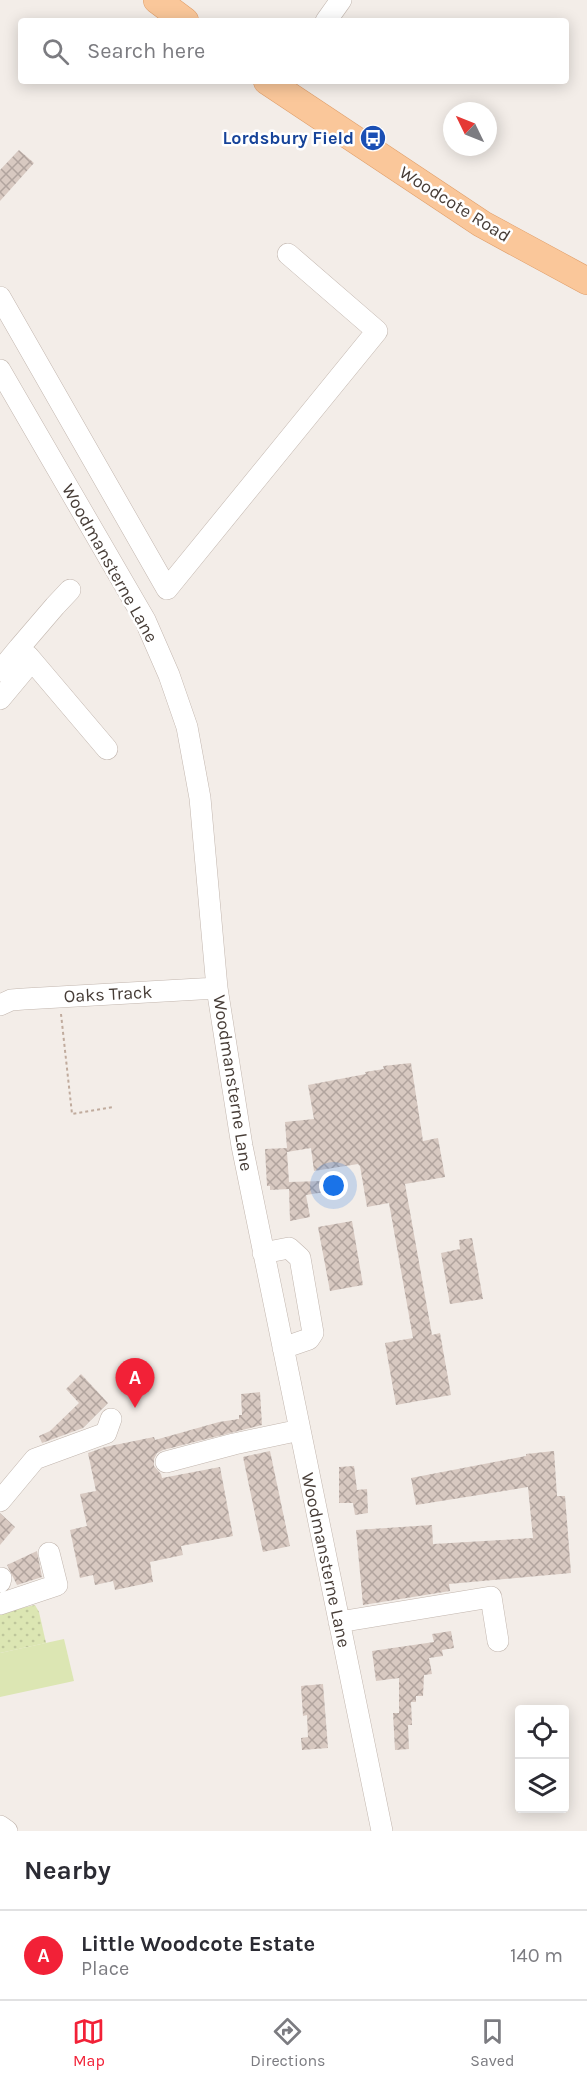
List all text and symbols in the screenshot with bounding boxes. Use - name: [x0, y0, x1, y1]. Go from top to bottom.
- search box: [18, 18, 569, 84]
- icon: search: [39, 35, 72, 68]
- text: Search here: [87, 38, 205, 64]
- north arrow: [443, 102, 497, 156]
- bus stop icon: Lordsbury Field: [358, 123, 388, 153]
- place label: Lordsbury Field: [222, 127, 354, 149]
- street label: Woodcote Road: [395, 161, 515, 247]
- street label: Woodmansterne Lane: [57, 480, 163, 646]
- street label: Oaks Track: [63, 981, 153, 1007]
- street label: Woodmansterne Lane: [208, 993, 258, 1173]
- your location: [319, 1171, 348, 1200]
- pin: A: [116, 1358, 154, 1408]
- street label: Woodmansterne Lane: [297, 1471, 355, 1649]
- map controls: [515, 1705, 569, 1813]
- button: locate: [515, 1705, 569, 1759]
- button: layers: [515, 1759, 569, 1813]
- text: Nearby: [24, 1855, 111, 1886]
- text: Little Woodcote Estate: [81, 1931, 315, 1957]
- text: A: [37, 1944, 50, 1967]
- text: 140 m: [510, 1944, 563, 1967]
- text: Place: [81, 1957, 129, 1980]
- tab: Map: [72, 2015, 105, 2070]
- tab: Directions: [250, 2015, 325, 2070]
- tab: Saved: [470, 2015, 515, 2070]

